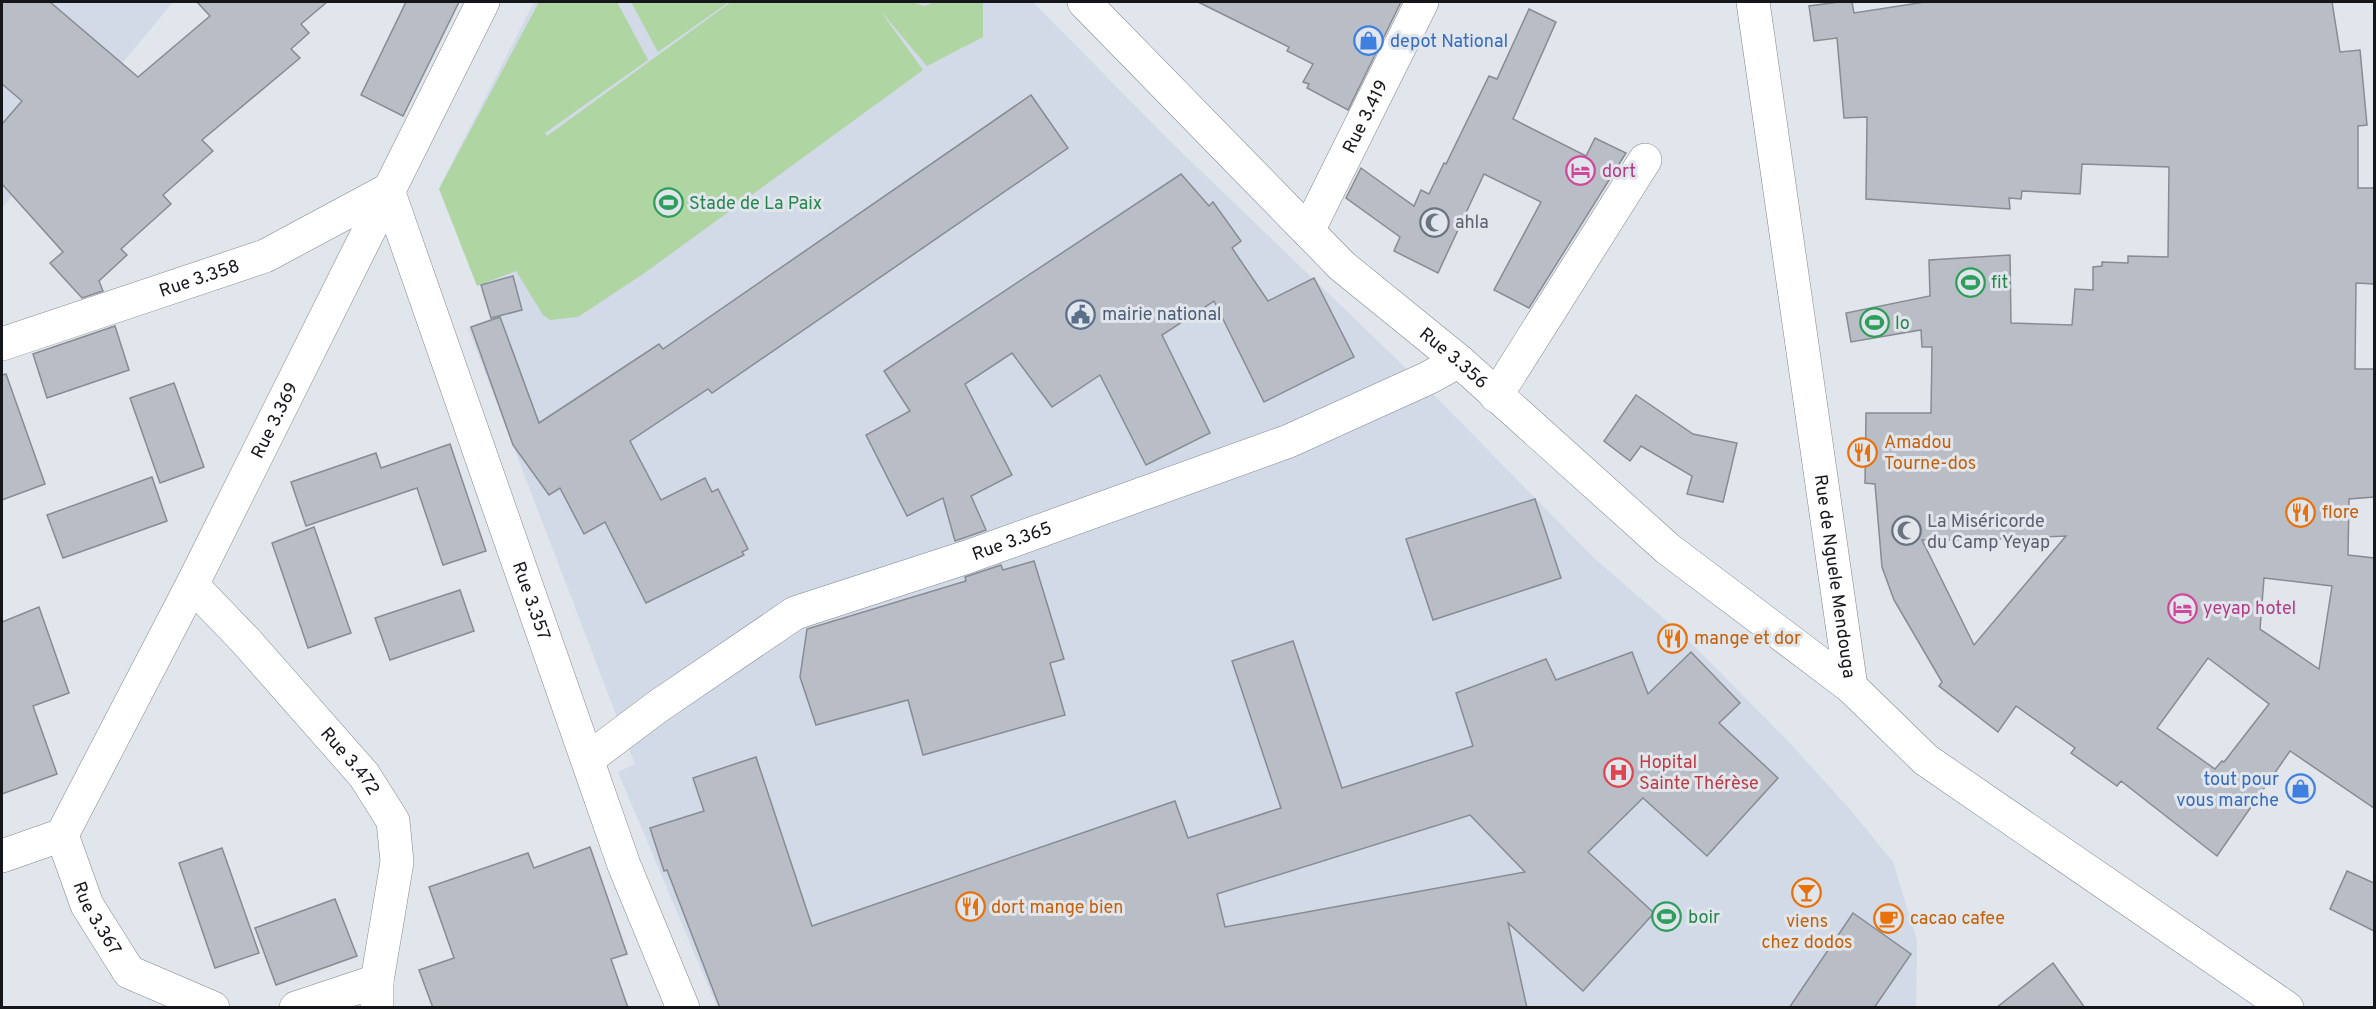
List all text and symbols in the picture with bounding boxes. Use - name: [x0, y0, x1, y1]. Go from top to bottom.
- shop icon: depot National: [1353, 25, 1385, 57]
- place label: depot National: [1390, 31, 1508, 54]
- street label: Rue 3.419: [1338, 77, 1394, 158]
- hotel icon: dort: [1565, 155, 1597, 187]
- place label: dort: [1602, 161, 1636, 184]
- sports icon: Stade de La Paix: [652, 187, 684, 219]
- place label: Stade de La Paix: [689, 193, 822, 216]
- mosque icon: ahla: [1418, 206, 1450, 238]
- place label: ahla: [1455, 212, 1489, 235]
- street label: Rue 3.358: [156, 255, 243, 304]
- sports icon: fit: [1954, 266, 1986, 298]
- place label: fit: [1991, 272, 2008, 295]
- public building icon: mairie national: [1065, 298, 1097, 330]
- place label: mairie national: [1102, 304, 1222, 327]
- sports icon: lo: [1858, 307, 1890, 339]
- place label: lo: [1895, 313, 1910, 336]
- street label: Rue 3.356: [1414, 323, 1492, 395]
- street label: Rue 3.369: [247, 379, 304, 463]
- place label: Amadou Tourne-dos: [1884, 432, 1976, 476]
- restaurant icon: Amadou Tourne-dos: [1847, 436, 1879, 468]
- street label: Rue de Nguele Mendouga: [1808, 473, 1860, 680]
- restaurant icon: flore: [2285, 496, 2317, 528]
- place label: flore: [2322, 502, 2359, 525]
- place label: La Miséricorde du Camp Yeyap: [1927, 511, 2050, 555]
- mosque icon: La Miséricorde du Camp Yeyap: [1890, 515, 1922, 547]
- street label: Rue 3.365: [969, 517, 1055, 567]
- street label: Rue 3.357: [506, 559, 555, 644]
- hotel icon: yeyap hotel: [2166, 592, 2198, 624]
- place label: yeyap hotel: [2203, 598, 2296, 621]
- restaurant icon: mange et dor: [1657, 622, 1689, 654]
- place label: mange et dor: [1694, 628, 1801, 651]
- street label: Rue 3.472: [314, 723, 384, 800]
- place label: Hopital Sainte Thérèse: [1639, 752, 1759, 796]
- hospital icon: Hopital Sainte Thérèse: [1602, 756, 1634, 788]
- place label: tout pour vous marche: [2176, 769, 2279, 813]
- shop icon: tout pour vous marche: [2284, 773, 2316, 805]
- bar icon: viens chez dodos: [1791, 876, 1823, 908]
- street label: Rue 3.367: [67, 879, 126, 960]
- restaurant icon: dort mange bien: [954, 891, 986, 923]
- place label: dort mange bien: [991, 897, 1123, 920]
- sports icon: boir: [1651, 901, 1683, 933]
- cafe icon: cacao cafee: [1873, 902, 1905, 934]
- place label: boir: [1688, 907, 1720, 930]
- place label: cacao cafee: [1910, 908, 2005, 931]
- place label: viens chez dodos: [1761, 911, 1853, 955]

